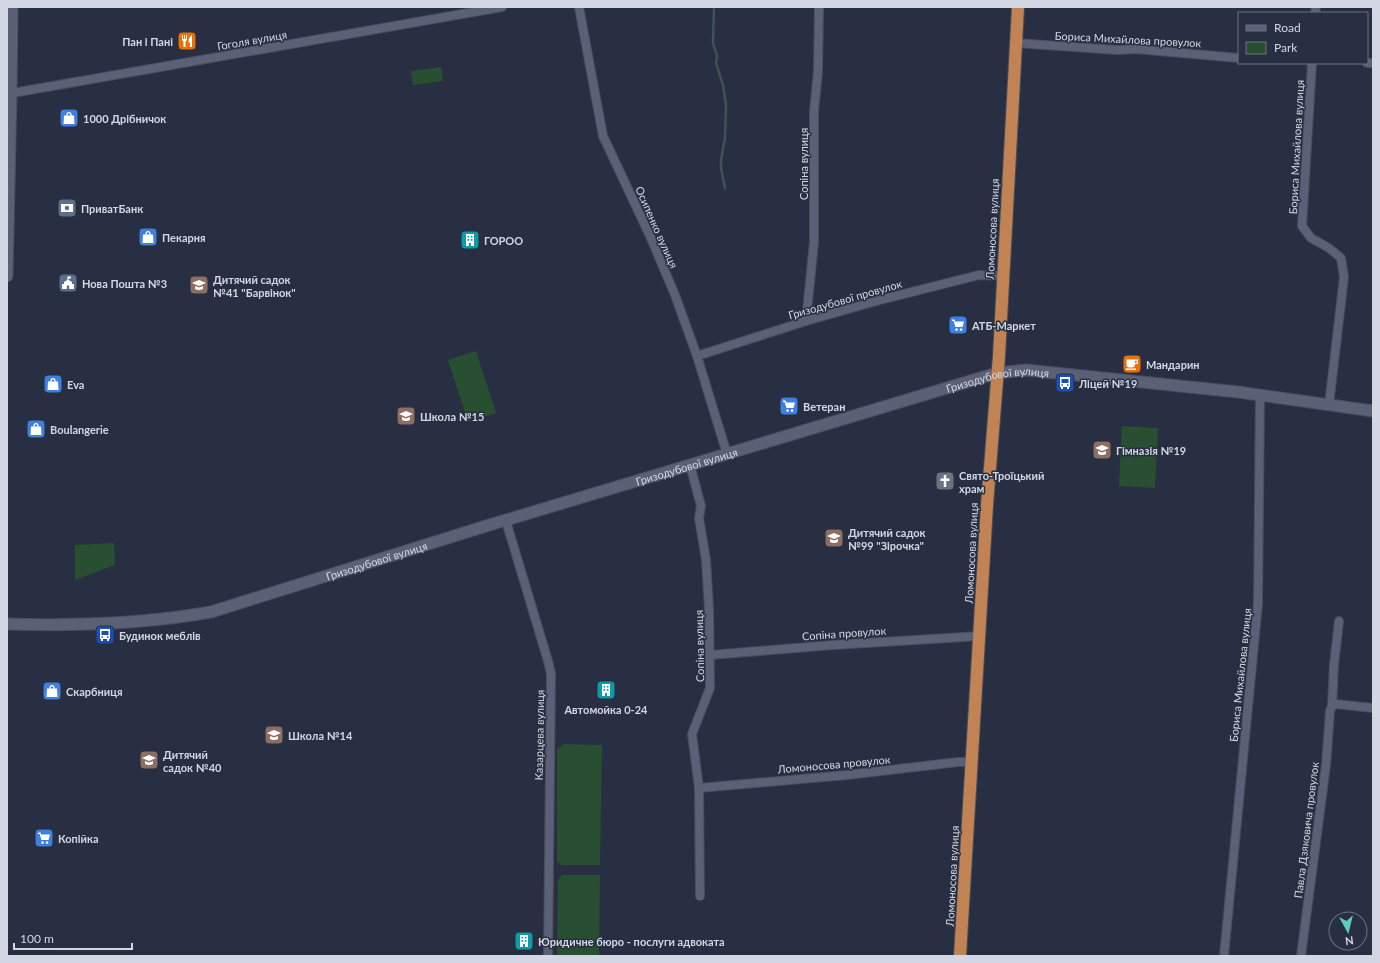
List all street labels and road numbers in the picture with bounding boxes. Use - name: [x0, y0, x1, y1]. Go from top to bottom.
- street label: Гоголя вулиця: [216, 27, 288, 53]
- street label: Бориса Михайлова провулок: [1054, 29, 1202, 49]
- street label: Бориса Михайлова вулиця: [1286, 79, 1306, 215]
- street label: Сопіна вулиця: [797, 128, 810, 200]
- street label: Ломоносова вулиця: [983, 178, 1001, 281]
- street label: Осипенко вулиця: [633, 184, 681, 270]
- street label: Гризодубової провулок: [787, 276, 904, 321]
- street label: Гризодубової вулиця: [944, 363, 1050, 394]
- street label: Гризодубової вулиця: [634, 445, 739, 487]
- street label: Ломоносова вулиця: [962, 502, 980, 605]
- street label: Гризодубової вулиця: [324, 538, 429, 582]
- street label: Бориса Михайлова вулиця: [1227, 607, 1253, 743]
- street label: Сопіна вулиця: [692, 610, 706, 682]
- street label: Сопіна провулок: [802, 624, 887, 642]
- street label: Казарцева вулиця: [532, 690, 546, 780]
- street label: Ломоносова провулок: [776, 753, 891, 775]
- street label: Павла Дзяковича провулок: [1291, 761, 1321, 899]
- street label: Ломоносова вулиця: [943, 825, 961, 928]

